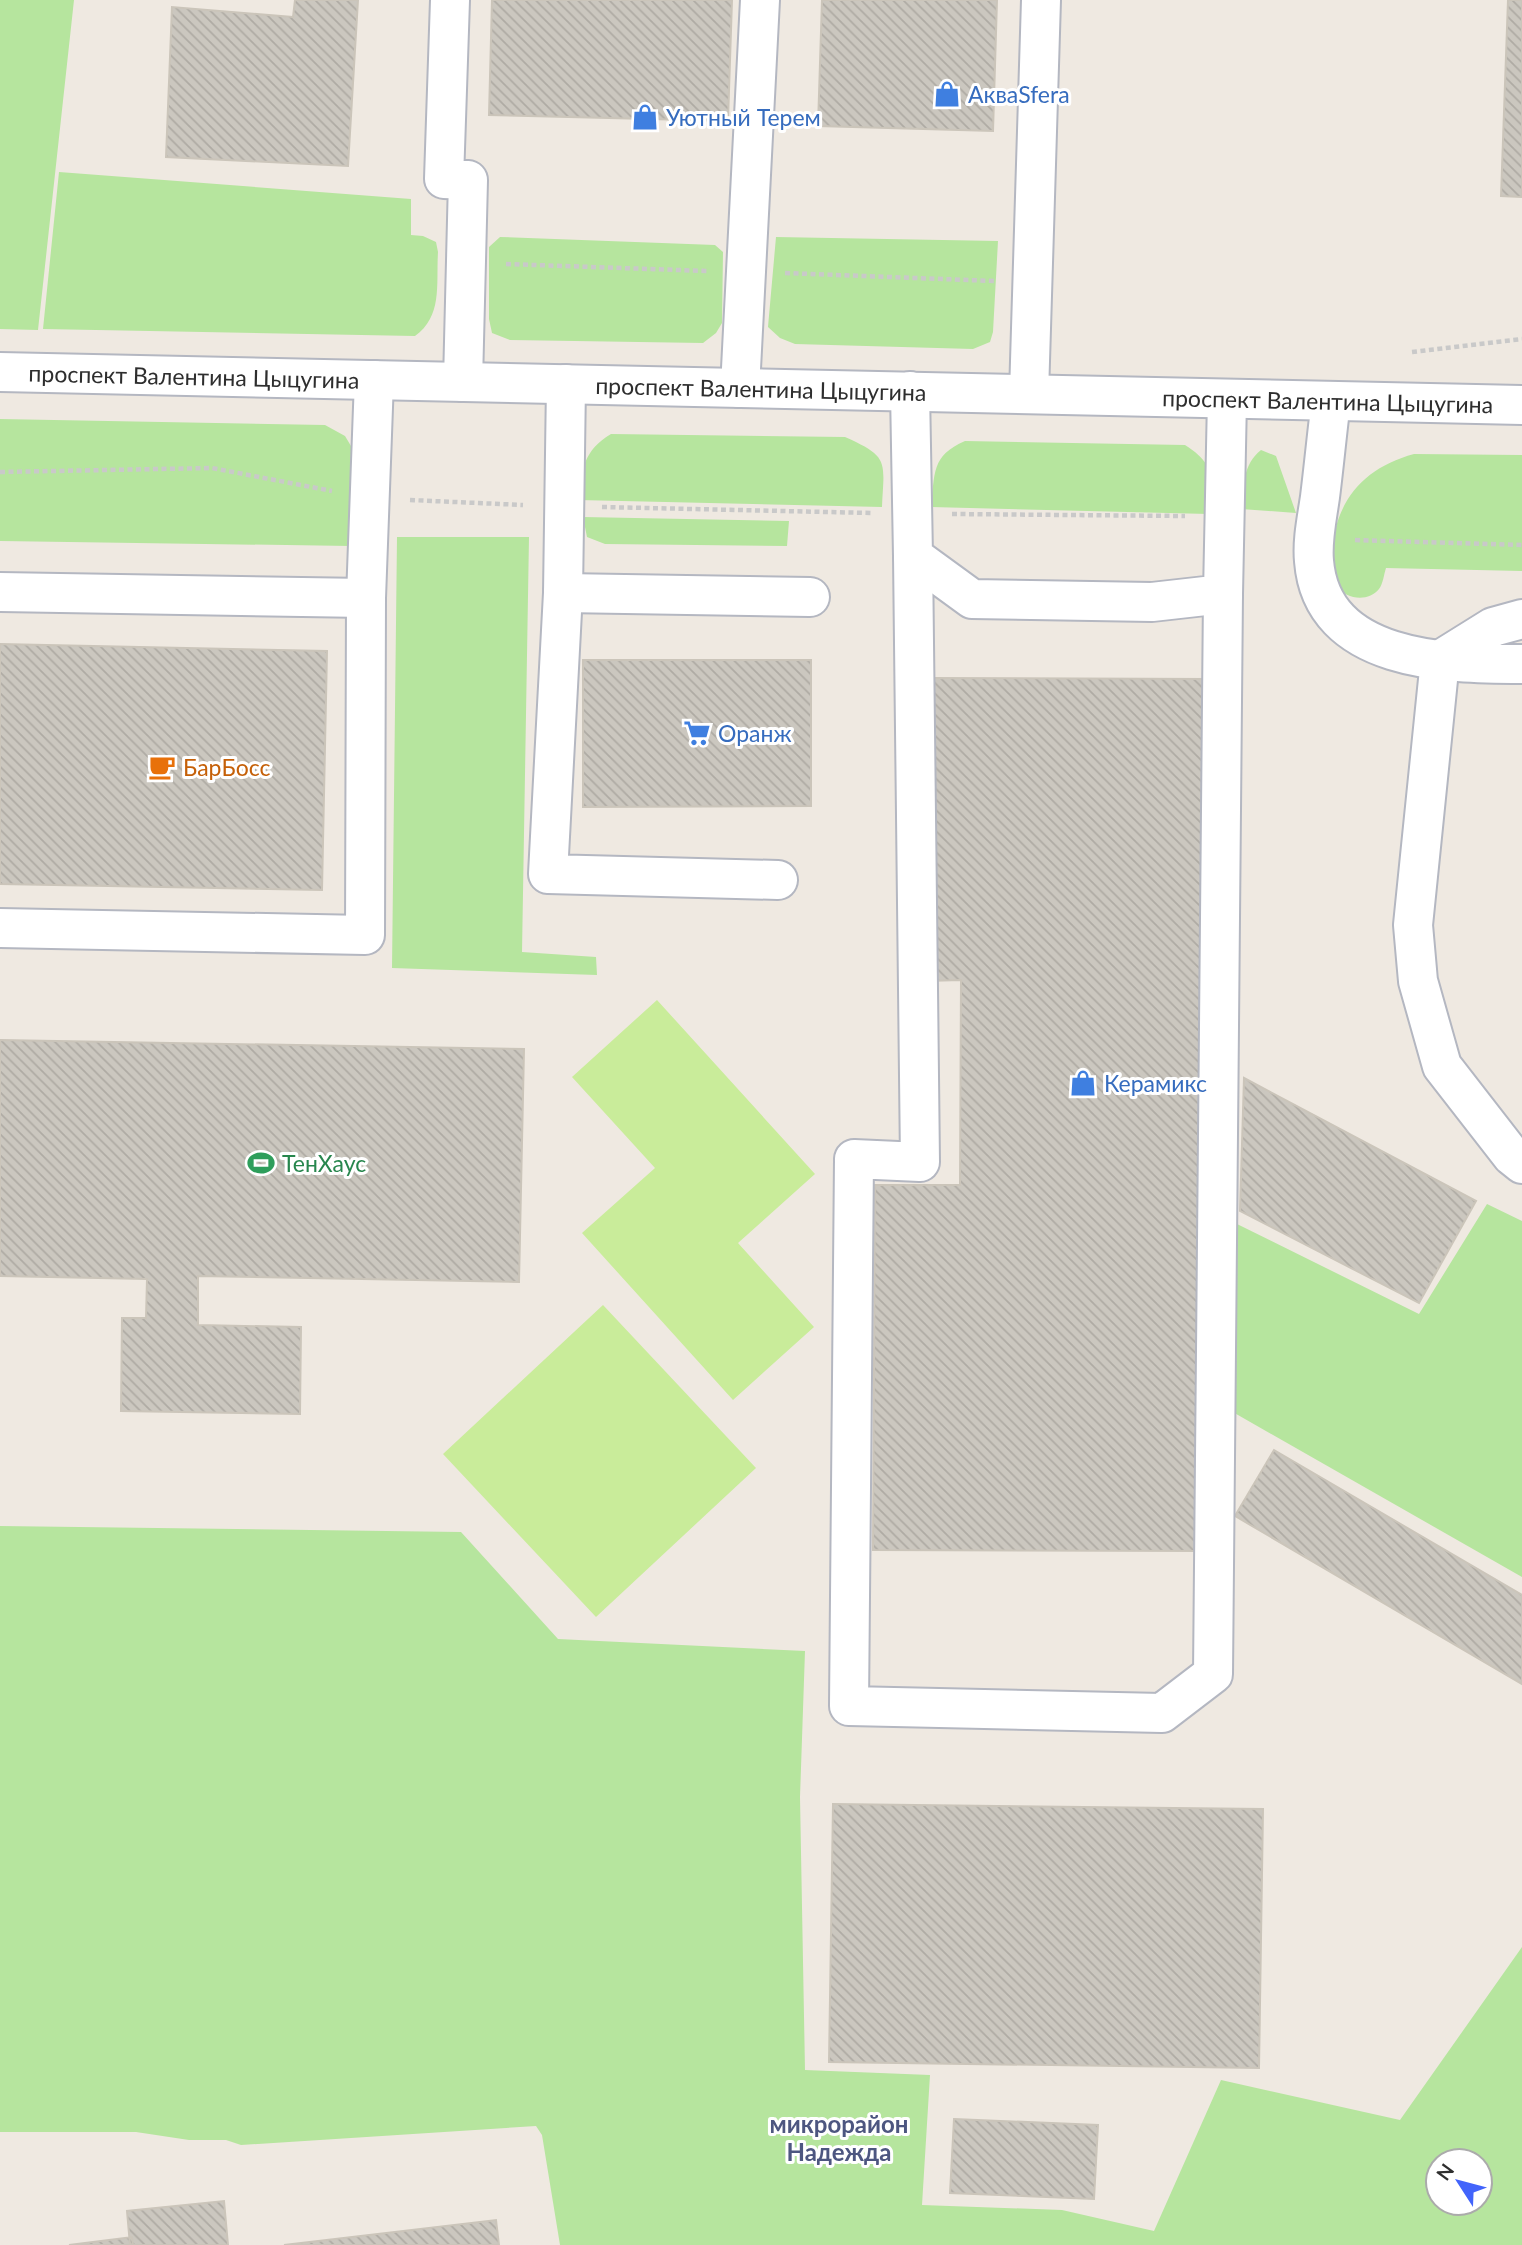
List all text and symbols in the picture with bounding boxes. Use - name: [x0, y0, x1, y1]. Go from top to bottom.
- shop icon: АкваSfera: [932, 79, 962, 109]
- place label: АкваSfera: [968, 80, 1070, 108]
- shop icon: Уютный Терем: [630, 102, 660, 132]
- place label: Уютный Терем: [666, 103, 821, 131]
- street label: проспект Валентина Цыцугина: [28, 359, 360, 394]
- street label: проспект Валентина Цыцугина: [595, 371, 927, 406]
- street label: проспект Валентина Цыцугина: [1162, 383, 1493, 418]
- supermarket icon: Оранж: [682, 718, 712, 748]
- place label: Оранж: [718, 719, 792, 747]
- cafe icon: БарБосс: [147, 752, 177, 782]
- place label: БарБосс: [183, 753, 271, 781]
- shop icon: Керамикс: [1068, 1068, 1098, 1098]
- place label: Керамикс: [1104, 1069, 1207, 1097]
- sports icon: ТенХаус: [246, 1148, 276, 1178]
- place label: ТенХаус: [282, 1149, 366, 1177]
- district label: микрорайон Надежда: [770, 2109, 908, 2166]
- north arrow: [1424, 2147, 1494, 2217]
- text: N: [1431, 2159, 1458, 2184]

